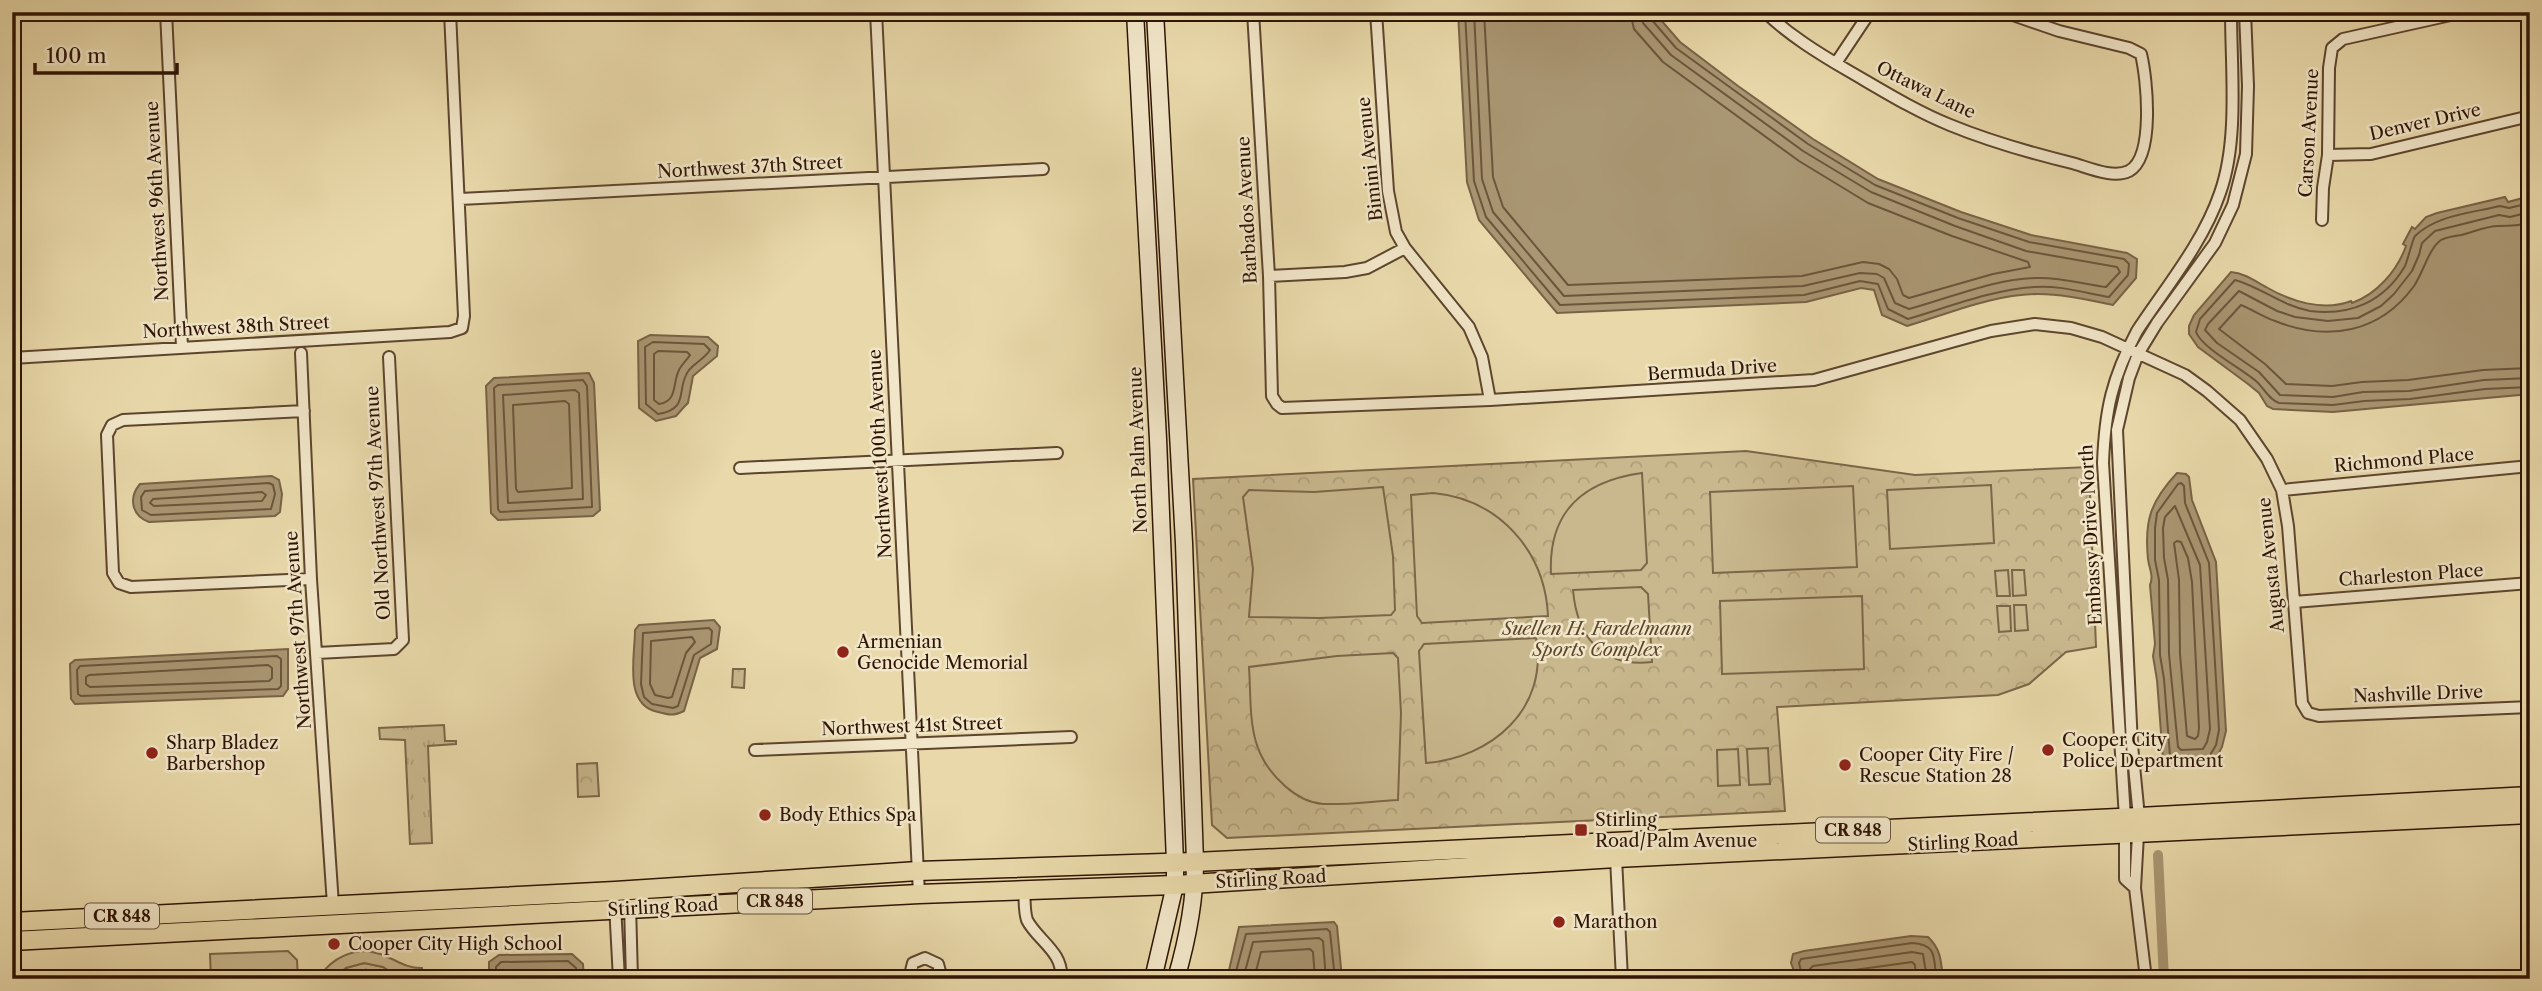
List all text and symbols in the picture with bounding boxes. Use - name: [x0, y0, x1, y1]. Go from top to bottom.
- scale bar: [35, 32, 177, 76]
- text: 100 m: [46, 43, 107, 68]
- street label: Ottawa Lane: [1873, 56, 1979, 124]
- street label: Carson Avenue: [2295, 68, 2323, 198]
- street label: Bimini Avenue: [1353, 96, 1387, 222]
- street label: Denver Drive: [2367, 99, 2483, 145]
- street label: Northwest 96th Avenue: [141, 100, 173, 302]
- street label: Barbados Avenue: [1232, 136, 1262, 284]
- street label: Northwest 37th Street: [657, 151, 844, 183]
- street label: Northwest 38th Street: [142, 311, 331, 343]
- street label: Northwest 100th Avenue: [864, 349, 896, 559]
- street label: Bermuda Drive: [1646, 354, 1778, 386]
- street label: North Palm Avenue: [1124, 366, 1152, 534]
- street label: Old Northwest 97th Avenue: [361, 385, 395, 621]
- street label: Richmond Place: [2333, 443, 2475, 477]
- street label: Embassy Drive North: [2075, 444, 2107, 626]
- street label: Augusta Avenue: [2253, 496, 2289, 635]
- street label: Northwest 97th Avenue: [280, 530, 316, 730]
- street label: Charleston Place: [2338, 559, 2484, 591]
- park label: Suellen H. Fardelmann Sports Complex: [1501, 618, 1692, 661]
- place label: Armenian Genocide Memorial: [856, 631, 1028, 674]
- marker: Armenian Genocide Memorial: [835, 644, 851, 660]
- street label: Nashville Drive: [2353, 681, 2483, 707]
- street label: Northwest 41st Street: [821, 712, 1004, 740]
- place label: Cooper City Police Department: [2062, 729, 2224, 772]
- place label: Sharp Bladez Barbershop: [166, 732, 279, 775]
- marker: Cooper City Police Department: [2040, 742, 2056, 758]
- place label: Cooper City Fire / Rescue Station 28: [1859, 744, 2014, 787]
- marker: Sharp Bladez Barbershop: [144, 745, 160, 761]
- marker: Cooper City Fire / Rescue Station 28: [1837, 757, 1853, 773]
- place label: Body Ethics Spa: [779, 804, 917, 826]
- marker: Body Ethics Spa: [757, 807, 773, 823]
- place label: Stirling Road/Palm Avenue: [1595, 809, 1757, 852]
- road number: CR 848: [1816, 818, 1890, 842]
- marker: Stirling Road/Palm Avenue: [1573, 822, 1589, 838]
- street label: Stirling Road: [1907, 828, 2019, 856]
- street label: Stirling Road: [1215, 865, 1327, 893]
- road number: CR 848: [738, 888, 812, 914]
- street label: Stirling Road: [607, 893, 719, 921]
- road number: CR 848: [85, 904, 159, 928]
- place label: Marathon: [1573, 911, 1657, 933]
- marker: Marathon: [1551, 914, 1567, 930]
- place label: Cooper City High School: [348, 933, 563, 955]
- marker: Cooper City High School: [326, 936, 342, 952]

